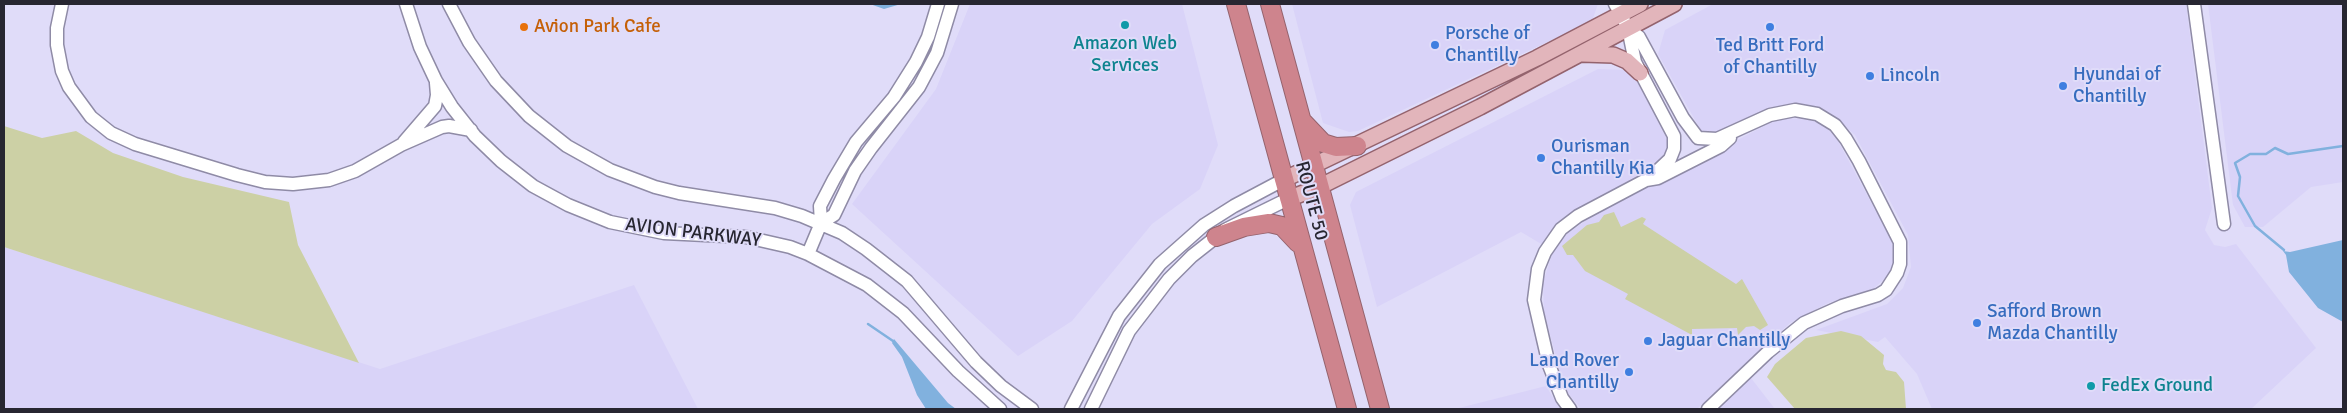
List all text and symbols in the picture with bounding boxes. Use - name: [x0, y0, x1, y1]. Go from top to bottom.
- place label: Avion Park Cafe: [534, 16, 661, 38]
- marker: Amazon Web Services: [1119, 19, 1131, 31]
- marker: Avion Park Cafe: [518, 21, 530, 33]
- marker: Ted Britt Ford of Chantilly: [1764, 21, 1776, 33]
- place label: Porsche of Chantilly: [1445, 23, 1530, 67]
- place label: Amazon Web Services: [1073, 33, 1177, 77]
- place label: Ted Britt Ford of Chantilly: [1716, 35, 1824, 79]
- marker: Porsche of Chantilly: [1429, 39, 1441, 51]
- place label: Hyundai of Chantilly: [2073, 64, 2161, 108]
- place label: Lincoln: [1880, 65, 1940, 87]
- marker: Lincoln: [1864, 70, 1876, 82]
- marker: Hyundai of Chantilly: [2057, 80, 2069, 92]
- place label: Ourisman Chantilly Kia: [1551, 136, 1655, 180]
- marker: Ourisman Chantilly Kia: [1535, 152, 1547, 164]
- street label: ROUTE 50: [1289, 159, 1333, 243]
- street label: AVION PARKWAY: [624, 213, 762, 253]
- place label: Safford Brown Mazda Chantilly: [1987, 301, 2118, 345]
- marker: Safford Brown Mazda Chantilly: [1971, 317, 1983, 329]
- place label: Jaguar Chantilly: [1658, 330, 1790, 352]
- marker: Jaguar Chantilly: [1642, 335, 1654, 347]
- place label: Land Rover Chantilly: [1529, 350, 1619, 394]
- marker: Land Rover Chantilly: [1623, 366, 1635, 378]
- place label: FedEx Ground: [2101, 375, 2213, 397]
- marker: FedEx Ground: [2085, 380, 2097, 392]

